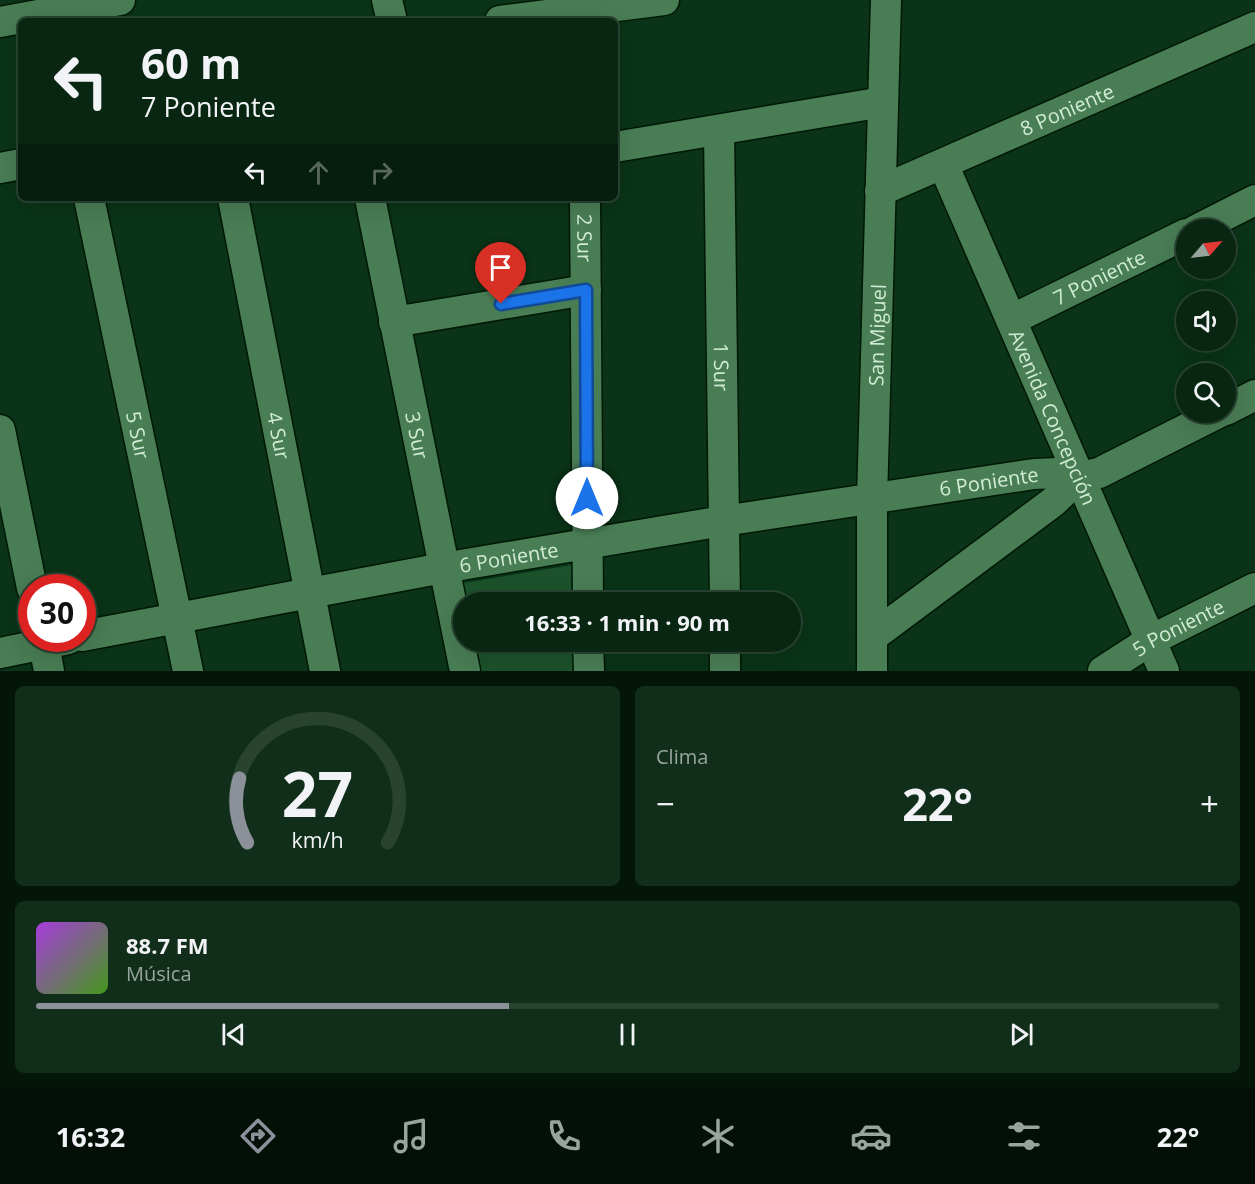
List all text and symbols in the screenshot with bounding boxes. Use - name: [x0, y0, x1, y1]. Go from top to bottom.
- text: 60 m: [141, 34, 241, 91]
- icon: left: [42, 42, 120, 120]
- street label: 8 Poniente: [1016, 77, 1118, 142]
- text: 7 Poniente: [141, 88, 276, 125]
- icon: left: [239, 156, 272, 189]
- icon: ahead: [302, 156, 335, 189]
- icon: right: [365, 156, 398, 189]
- street label: 2 Sur: [572, 214, 599, 262]
- north arrow: [1176, 219, 1236, 279]
- map controls: [1176, 219, 1236, 423]
- pin: [475, 242, 526, 304]
- street label: 7 Poniente: [1048, 243, 1150, 311]
- icon: arrive: [484, 251, 517, 284]
- street label: San Miguel: [862, 284, 892, 386]
- button: sound: [1176, 291, 1236, 351]
- street label: Avenida Concepción: [1003, 325, 1103, 509]
- street label: 1 Sur: [708, 343, 736, 391]
- button: search: [1176, 363, 1236, 423]
- street label: 5 Sur: [120, 409, 157, 461]
- street label: 4 Sur: [261, 409, 297, 462]
- street label: 3 Sur: [400, 409, 436, 461]
- street label: 6 Poniente: [937, 460, 1040, 502]
- position arrow: [555, 466, 619, 530]
- street label: 6 Poniente: [457, 535, 560, 579]
- speed limit sign: 30: [18, 574, 96, 652]
- street label: 5 Poniente: [1127, 592, 1228, 662]
- text: 16:33 · 1 min · 90 m: [524, 607, 730, 637]
- text: Clima: [656, 743, 708, 770]
- text: 27: [282, 750, 353, 835]
- text: 22°: [902, 773, 973, 834]
- text: −: [656, 781, 675, 826]
- text: +: [1200, 781, 1219, 826]
- text: km/h: [291, 825, 344, 854]
- text: 88.7 FM: [126, 930, 209, 960]
- text: Música: [126, 960, 192, 987]
- icon: previous: [217, 1018, 250, 1051]
- icon: pause: [611, 1018, 644, 1051]
- icon: next: [1005, 1018, 1038, 1051]
- icon: directions: [237, 1115, 279, 1157]
- icon: music: [390, 1115, 432, 1157]
- icon: phone: [543, 1115, 585, 1157]
- icon: climate: [697, 1115, 739, 1157]
- icon: car: [850, 1115, 892, 1157]
- icon: filters: [1003, 1115, 1045, 1157]
- text: 16:32: [56, 1118, 125, 1155]
- text: 22°: [1157, 1118, 1199, 1155]

